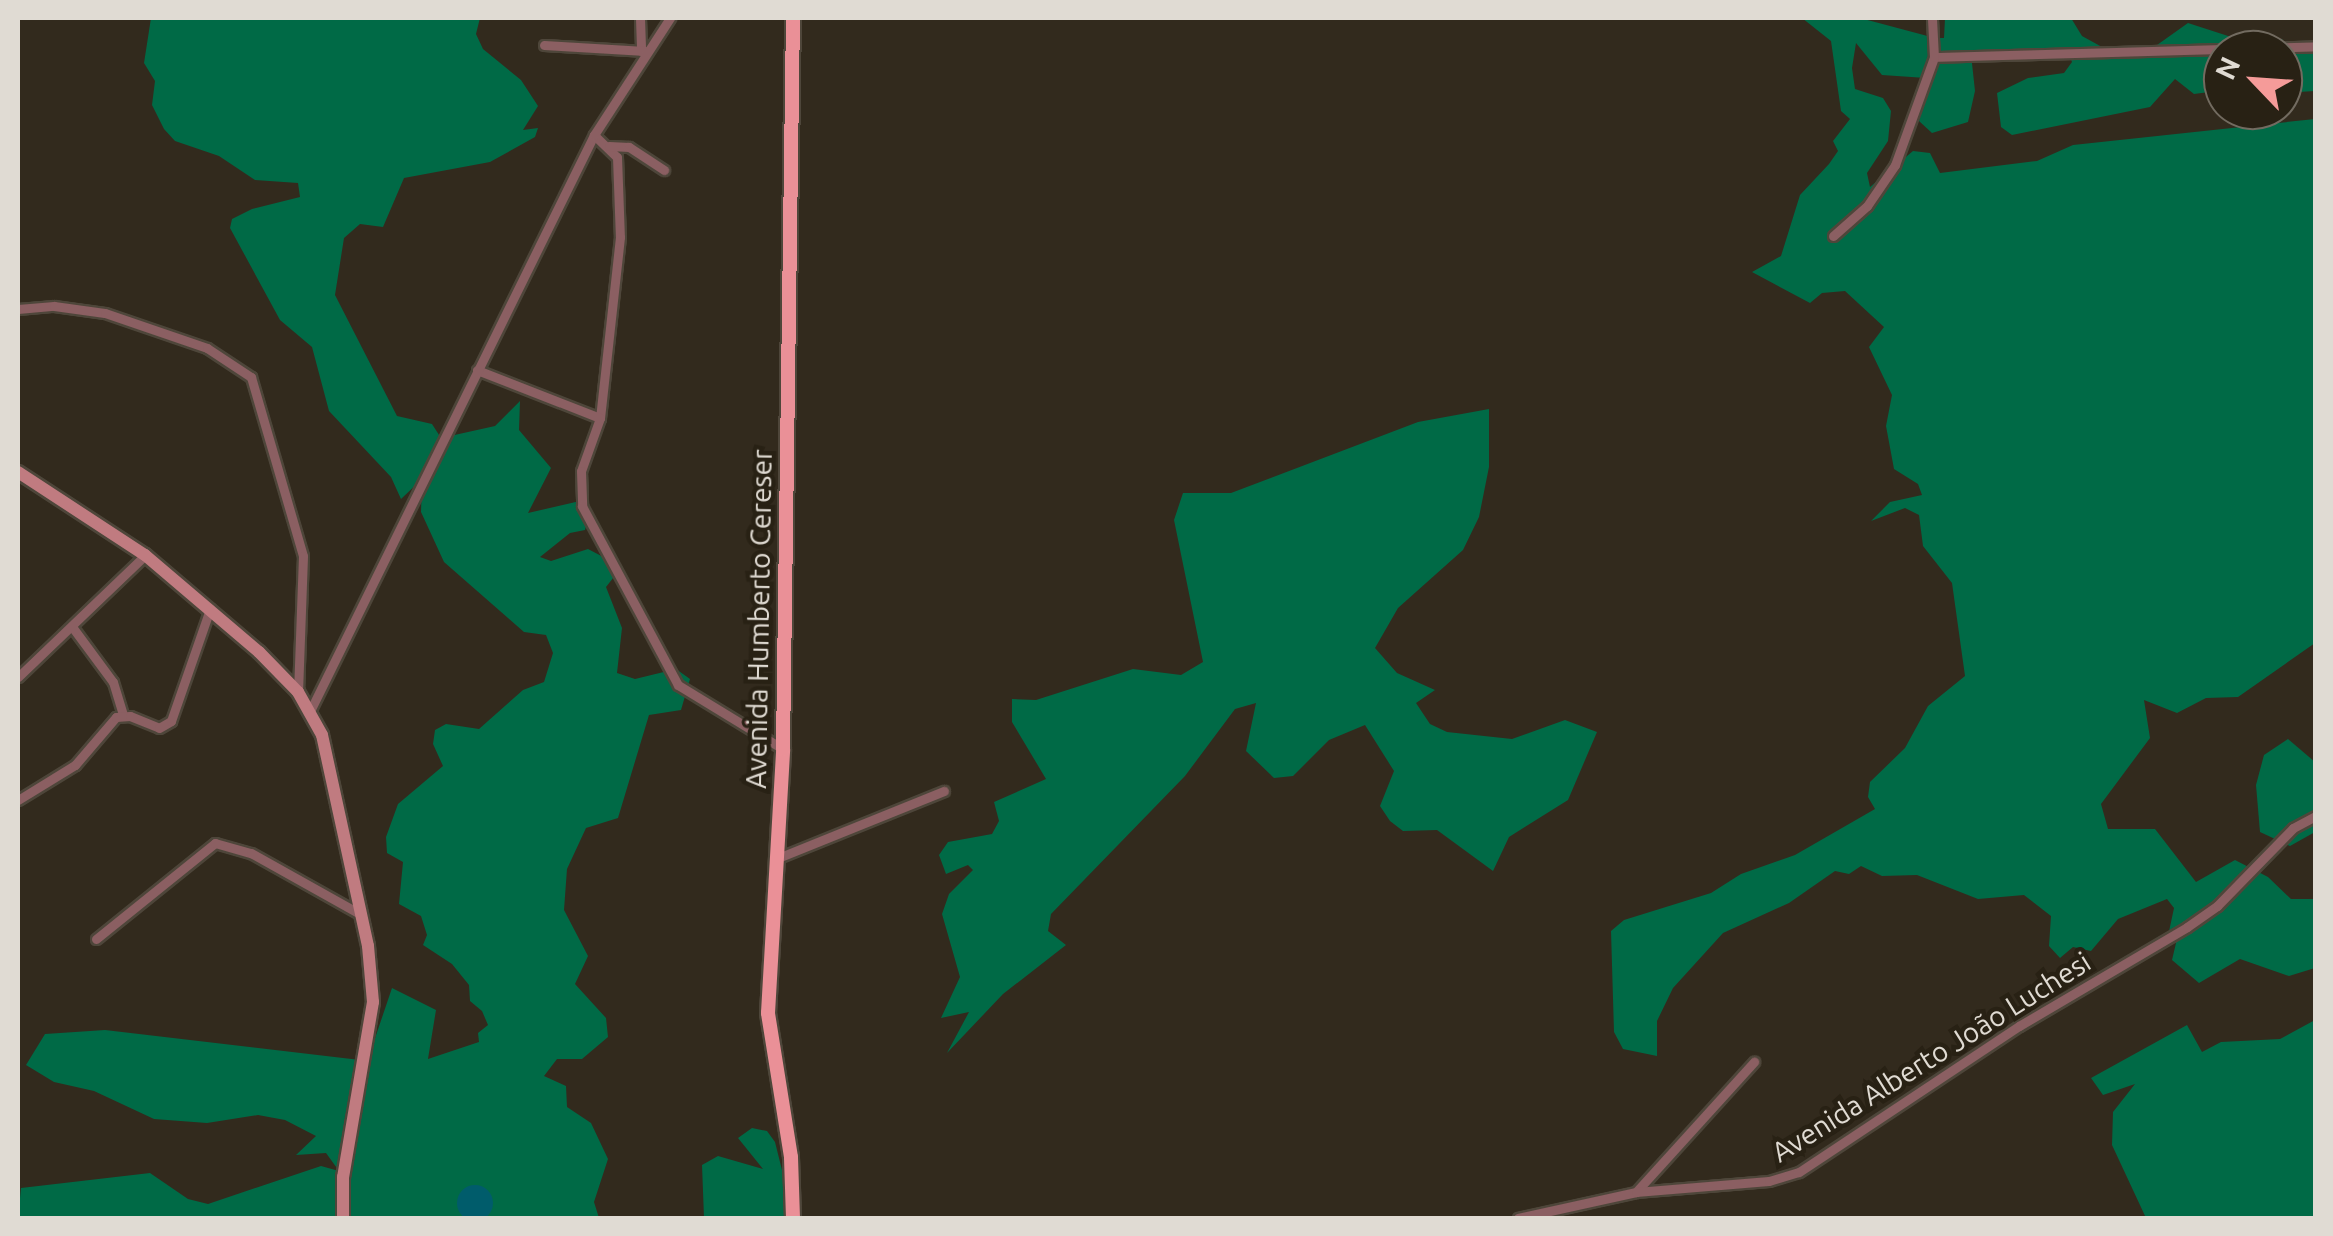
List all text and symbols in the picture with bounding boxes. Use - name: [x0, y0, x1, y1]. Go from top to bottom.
- north arrow: [2203, 30, 2303, 130]
- text: N: [2209, 52, 2246, 84]
- street label: Avenida Humberto Cereser: [739, 449, 779, 789]
- street label: Avenida Alberto João Luchesi: [1765, 945, 2097, 1169]

